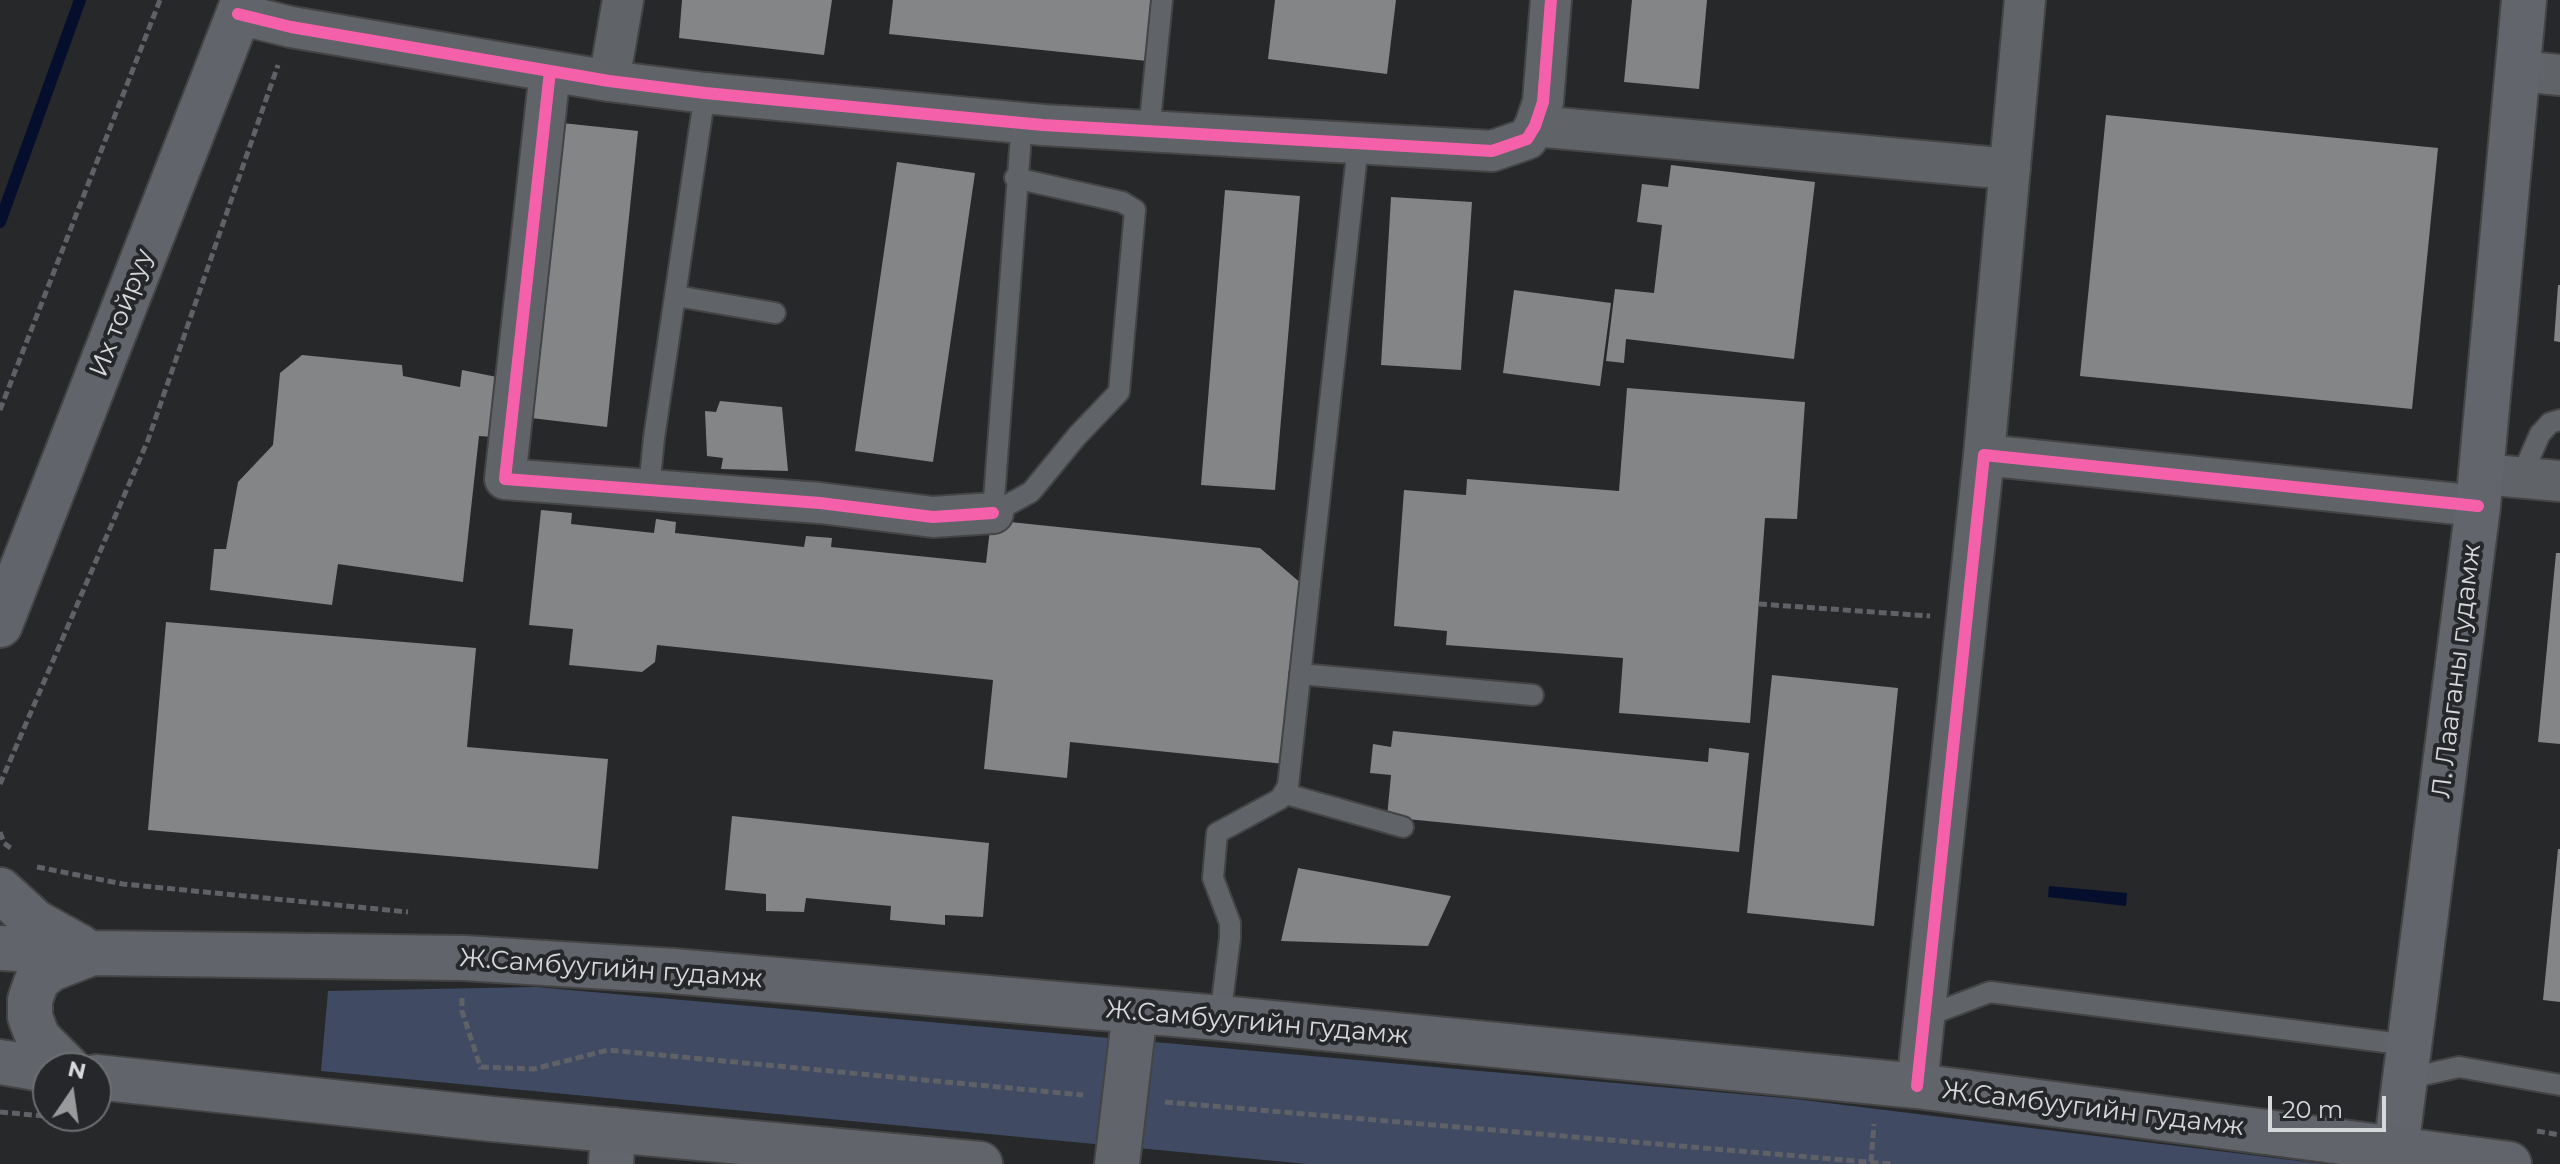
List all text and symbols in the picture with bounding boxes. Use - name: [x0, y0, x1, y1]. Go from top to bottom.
- street label: Их тойруу: [83, 245, 161, 381]
- street label: Л. Лааганы гудамж: [2426, 542, 2488, 800]
- street label: Ж.Самбуугийн гудамж: [458, 943, 764, 995]
- street label: Ж.Самбуугийн гудамж: [1104, 994, 1410, 1052]
- north arrow: [32, 1052, 112, 1132]
- text: N: [65, 1055, 89, 1085]
- street label: Ж.Самбуугийн гудамж: [1940, 1075, 2246, 1143]
- scale bar: [2272, 1080, 2390, 1130]
- text: 20 m: [2282, 1095, 2343, 1124]

